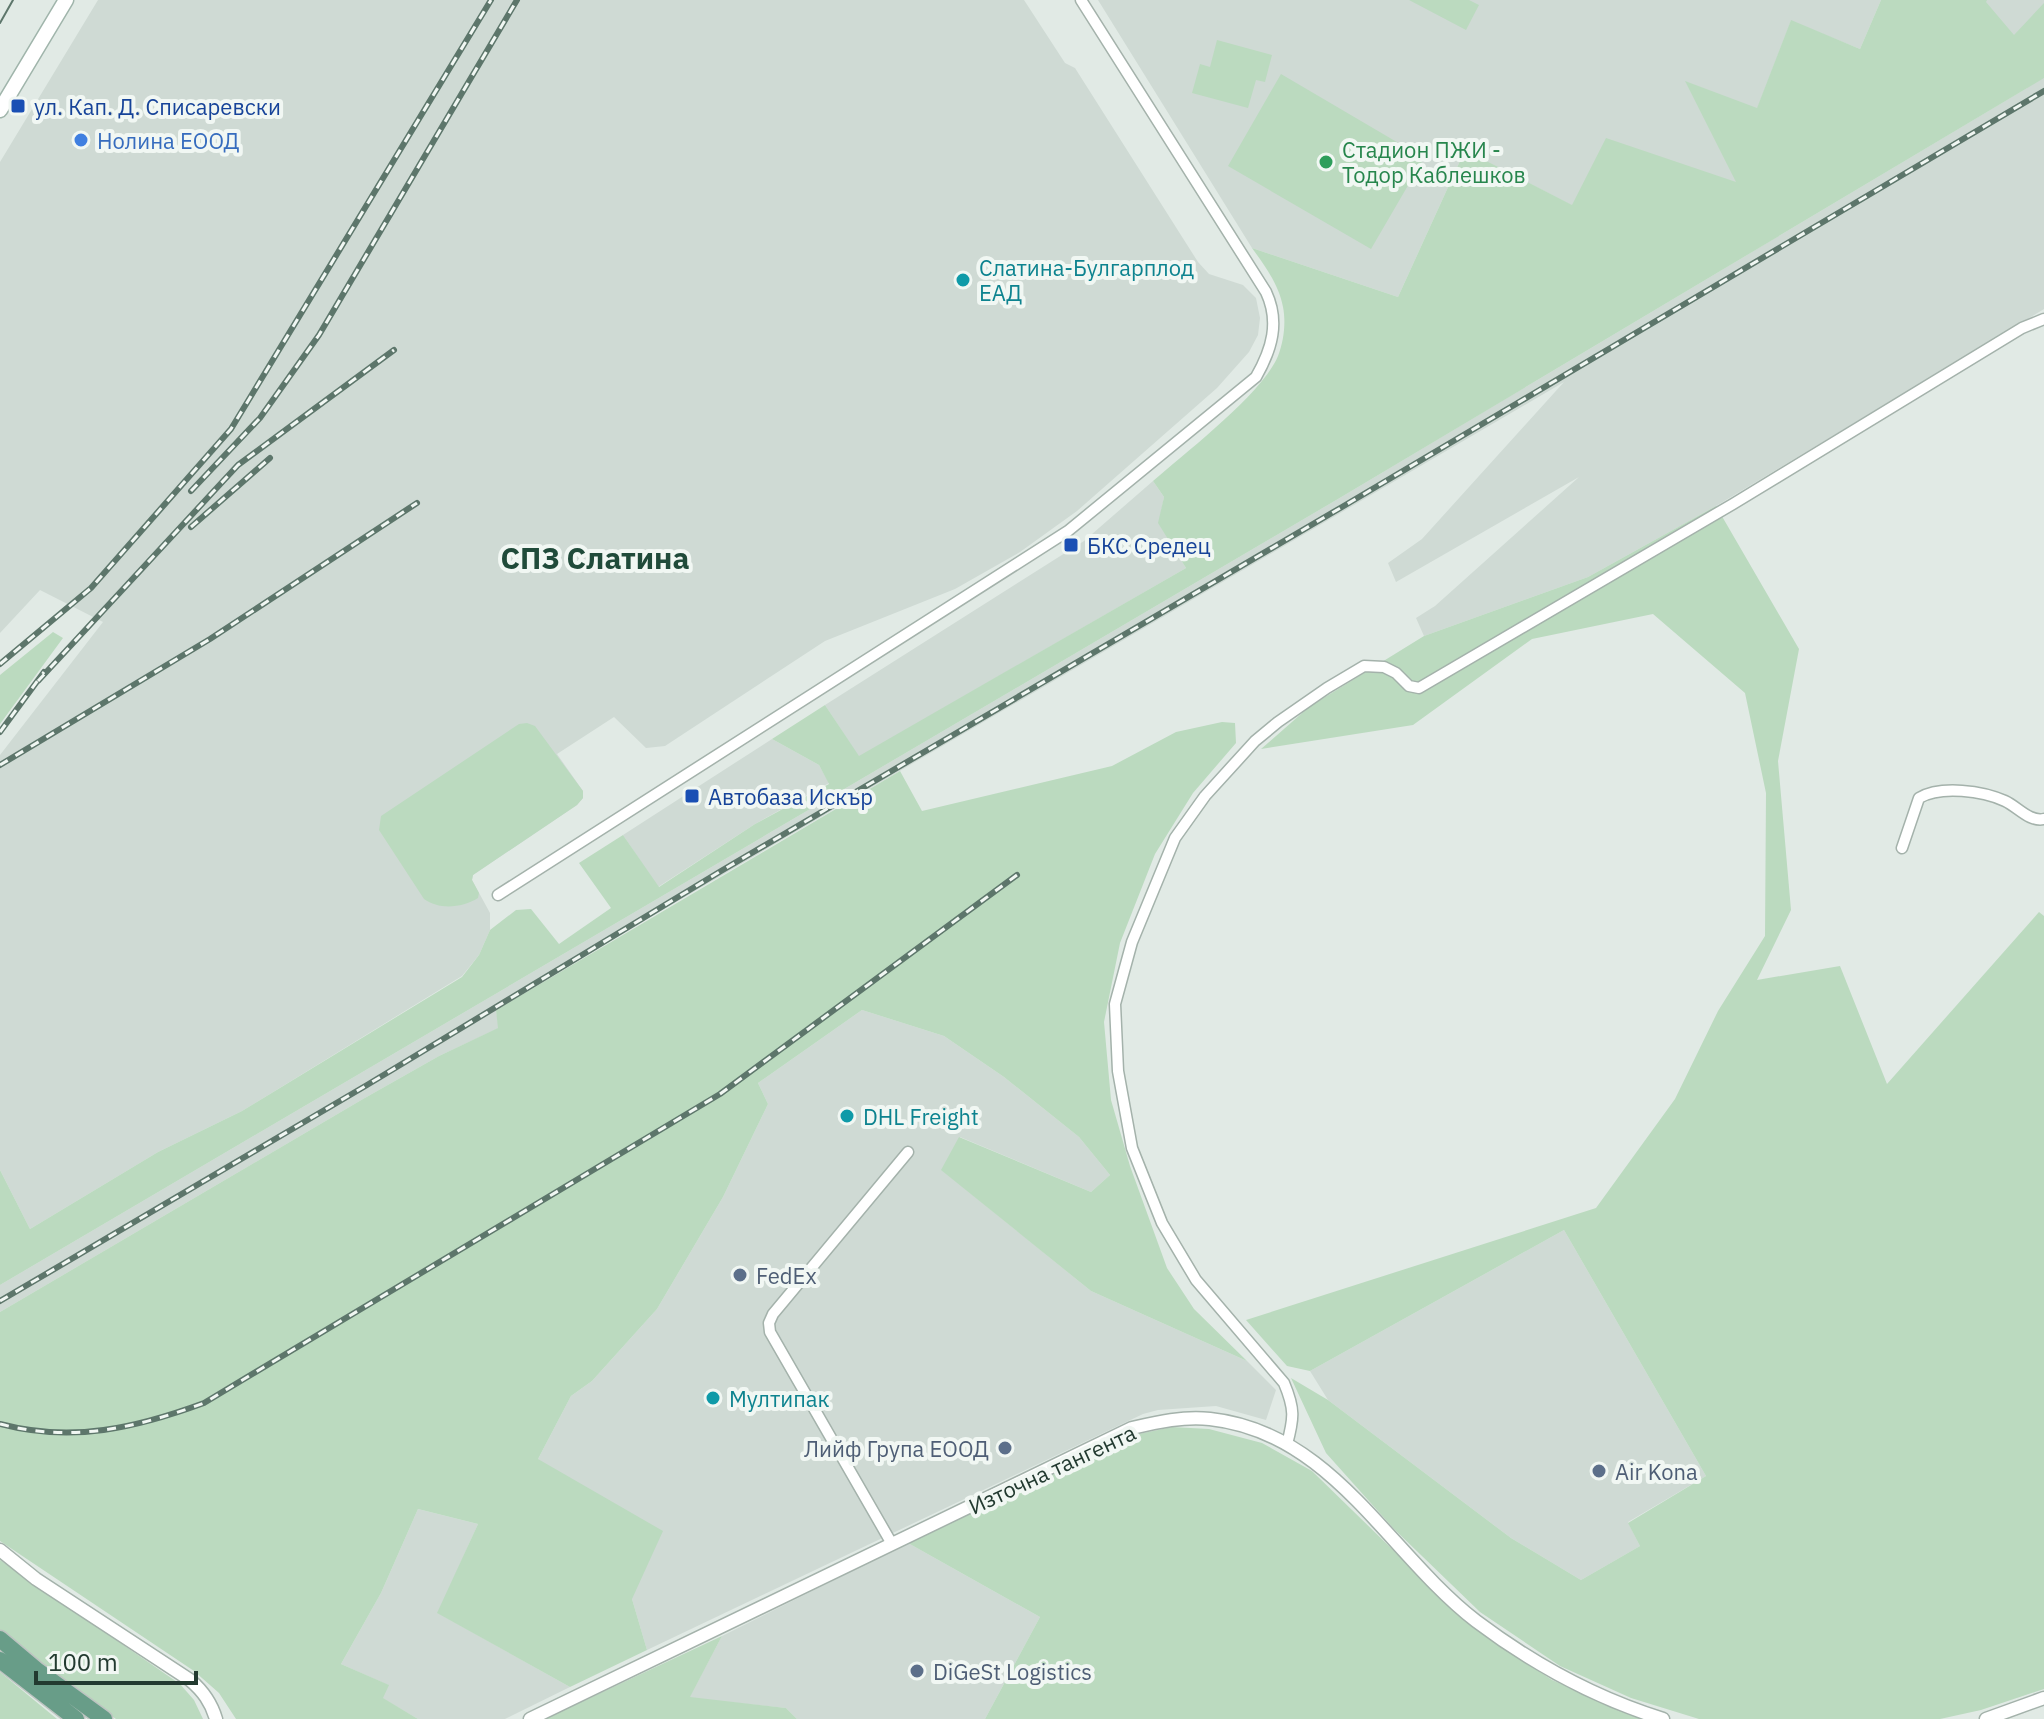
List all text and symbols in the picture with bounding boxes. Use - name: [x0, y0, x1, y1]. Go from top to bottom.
- place label: ул. Кап. Д. Списаревски: [34, 92, 281, 121]
- marker: ул. Кап. Д. Списаревски: [9, 97, 27, 115]
- place label: Нолина ЕООД: [97, 126, 240, 155]
- marker: Нолина ЕООД: [72, 131, 90, 149]
- place label: Стадион ПЖИ - Тодор Каблешков: [1342, 135, 1526, 189]
- marker: Стадион ПЖИ - Тодор Каблешков: [1317, 153, 1335, 171]
- place label: Слатина-Булгарплод ЕАД: [979, 253, 1194, 307]
- marker: Слатина-Булгарплод ЕАД: [954, 271, 972, 289]
- place label: БКС Средец: [1087, 531, 1211, 560]
- marker: БКС Средец: [1062, 536, 1080, 554]
- district label: СПЗ Слатина: [500, 538, 690, 577]
- place label: Автобаза Искър: [708, 782, 873, 811]
- marker: Автобаза Искър: [683, 787, 701, 805]
- place label: DHL Freight: [863, 1102, 979, 1131]
- marker: DHL Freight: [838, 1107, 856, 1125]
- place label: FedEx: [756, 1261, 817, 1290]
- marker: FedEx: [731, 1266, 749, 1284]
- place label: Мултипак: [729, 1384, 830, 1413]
- marker: Мултипак: [704, 1389, 722, 1407]
- street label: Източна тангента: [964, 1417, 1140, 1520]
- place label: Лийф Група ЕООД: [804, 1434, 989, 1463]
- marker: Лийф Група ЕООД: [996, 1439, 1014, 1457]
- place label: Air Kona: [1615, 1457, 1698, 1486]
- marker: Air Kona: [1590, 1462, 1608, 1480]
- scale bar: [36, 1635, 196, 1685]
- text: 100 m: [48, 1646, 118, 1678]
- place label: DiGeSt Logistics: [933, 1657, 1092, 1686]
- marker: DiGeSt Logistics: [908, 1662, 926, 1680]

